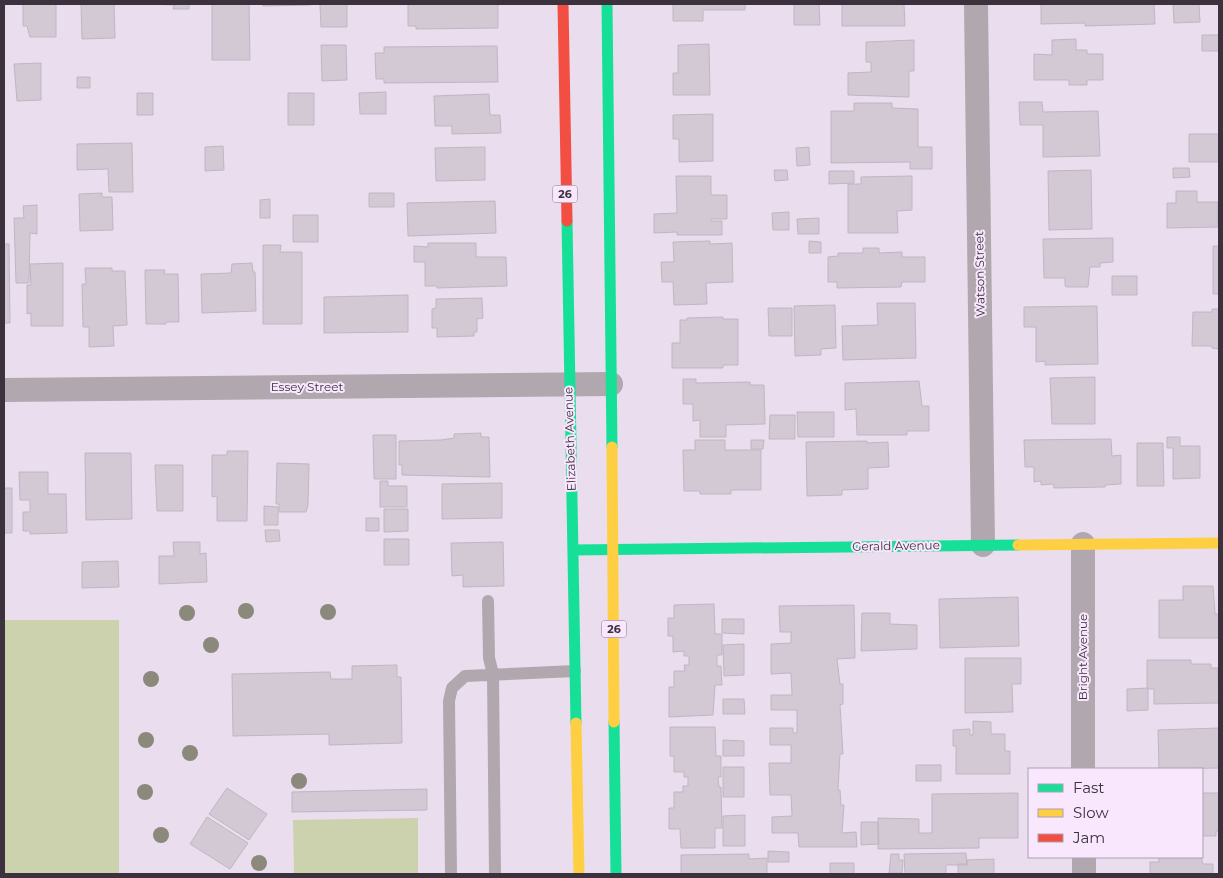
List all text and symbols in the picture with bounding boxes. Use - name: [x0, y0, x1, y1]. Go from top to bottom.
- road number: 26: [552, 185, 578, 202]
- street label: Watson Street: [971, 231, 988, 317]
- street label: Essey Street: [271, 379, 343, 394]
- street label: Elizabeth Avenue: [560, 387, 579, 491]
- street label: Gerald Avenue: [852, 537, 940, 554]
- street label: Bright Avenue: [1075, 614, 1090, 700]
- road number: 26: [602, 620, 626, 638]
- legend: [1028, 768, 1203, 858]
- text: Fast: [1073, 778, 1104, 797]
- text: Slow: [1073, 803, 1109, 822]
- text: Jam: [1072, 828, 1105, 847]

